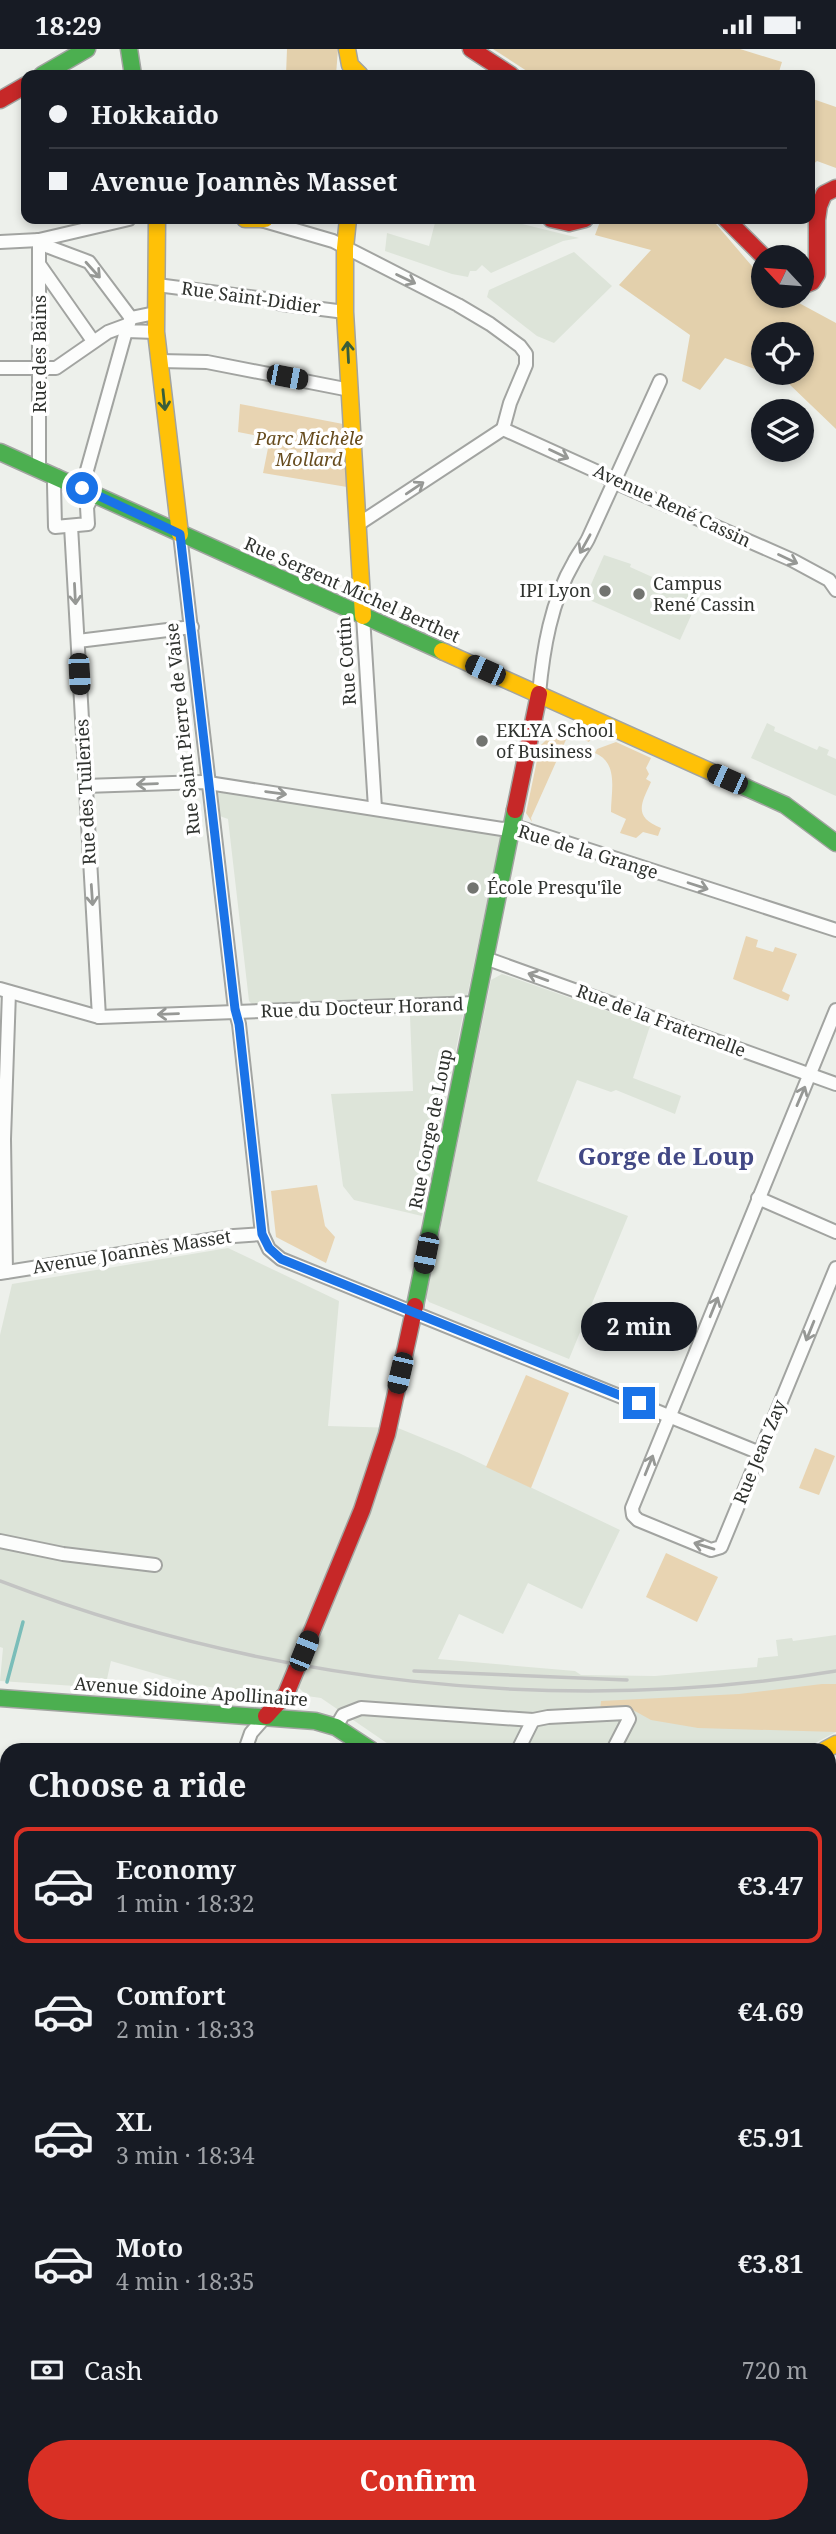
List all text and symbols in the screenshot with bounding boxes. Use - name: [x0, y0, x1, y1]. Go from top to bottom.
- text: 18:29: [35, 7, 102, 43]
- text: Hokkaido: [91, 96, 219, 132]
- text: Avenue Joannès Masset: [91, 163, 397, 199]
- north arrow: [751, 245, 814, 308]
- map controls: [751, 245, 814, 462]
- one-way arrow: [84, 260, 101, 278]
- one-way arrow: [395, 273, 416, 287]
- street label: Rue Saint-Didier: [180, 275, 323, 319]
- street label: Rue des Bains: [27, 295, 51, 413]
- button: locate: [751, 322, 814, 385]
- one-way arrow: [341, 342, 354, 364]
- car: [265, 363, 310, 391]
- one-way arrow: [157, 388, 170, 411]
- button: layers: [751, 399, 814, 462]
- park label: Parc Michèle Mollard: [254, 426, 363, 471]
- one-way arrow: [548, 448, 570, 461]
- street label: Avenue René Cassin: [590, 458, 755, 552]
- route start: [66, 472, 98, 504]
- one-way arrow: [404, 481, 424, 495]
- street label: Rue Sergent Michel Berthet: [241, 531, 464, 648]
- one-way arrow: [578, 533, 591, 554]
- one-way arrow: [778, 553, 799, 566]
- place label: Campus René Cassin: [653, 571, 756, 616]
- place label: IPI Lyon: [519, 578, 591, 602]
- one-way arrow: [69, 582, 82, 605]
- marker: IPI Lyon: [597, 583, 613, 599]
- marker: Campus René Cassin: [631, 586, 647, 602]
- street label: Rue Cottin: [331, 615, 361, 706]
- street label: Rue Saint Pierre de Vaise: [159, 622, 205, 837]
- car: [68, 652, 91, 696]
- car: [462, 652, 509, 688]
- street label: Rue des Tuileries: [69, 718, 101, 866]
- place label: EKLYA School of Business: [496, 718, 614, 763]
- marker: EKLYA School of Business: [474, 733, 490, 749]
- car: [704, 761, 751, 797]
- one-way arrow: [135, 777, 158, 791]
- one-way arrow: [264, 787, 287, 800]
- street label: Rue de la Grange: [515, 818, 661, 884]
- place label: École Presqu'île: [487, 875, 622, 899]
- marker: École Presqu'île: [465, 880, 481, 896]
- one-way arrow: [687, 881, 709, 893]
- one-way arrow: [85, 883, 98, 906]
- one-way arrow: [528, 970, 550, 982]
- street label: Rue de la Fraternelle: [573, 978, 749, 1062]
- street label: Rue du Docteur Horand: [260, 991, 464, 1023]
- one-way arrow: [157, 1008, 180, 1021]
- street label: Rue Gorge de Loup: [403, 1047, 457, 1211]
- one-way arrow: [795, 1086, 808, 1108]
- district label: Gorge de Loup: [578, 1139, 754, 1172]
- street label: Avenue Joannès Masset: [31, 1223, 233, 1279]
- car: [412, 1230, 441, 1276]
- one-way arrow: [708, 1296, 721, 1318]
- callout: 2 min: [581, 1301, 697, 1351]
- text: 2 min: [606, 1310, 672, 1342]
- one-way arrow: [803, 1320, 816, 1341]
- car: [386, 1350, 415, 1396]
- route end: [623, 1387, 655, 1419]
- street label: Rue Jean Zay: [727, 1395, 791, 1507]
- one-way arrow: [644, 1454, 657, 1476]
- one-way arrow: [693, 1539, 715, 1551]
- car: [287, 1628, 322, 1674]
- street label: Avenue Sidoine Apollinaire: [73, 1671, 309, 1711]
- text: Choose a ride: [28, 1763, 247, 1806]
- text: Economy: [116, 1851, 236, 1887]
- icon: car: [32, 1854, 95, 1917]
- text: €3.47: [738, 1867, 804, 1903]
- text: 1 min · 18:32: [116, 1887, 254, 1919]
- text: Comfort: [116, 1977, 226, 2013]
- icon: car: [32, 1980, 95, 2043]
- text: €4.69: [738, 1993, 804, 2029]
- text: 2 min · 18:33: [116, 2013, 254, 2045]
- text: XL: [116, 2103, 152, 2139]
- icon: car: [32, 2106, 95, 2169]
- text: €5.91: [738, 2119, 804, 2155]
- text: 3 min · 18:34: [116, 2139, 254, 2171]
- text: Moto: [116, 2229, 183, 2265]
- icon: car: [32, 2232, 95, 2295]
- text: €3.81: [738, 2245, 804, 2281]
- text: 4 min · 18:35: [116, 2265, 254, 2297]
- icon: cash: [28, 2351, 66, 2389]
- text: Cash: [84, 2352, 143, 2388]
- text: 720 m: [742, 2354, 808, 2386]
- button: Confirm: [28, 2440, 808, 2520]

